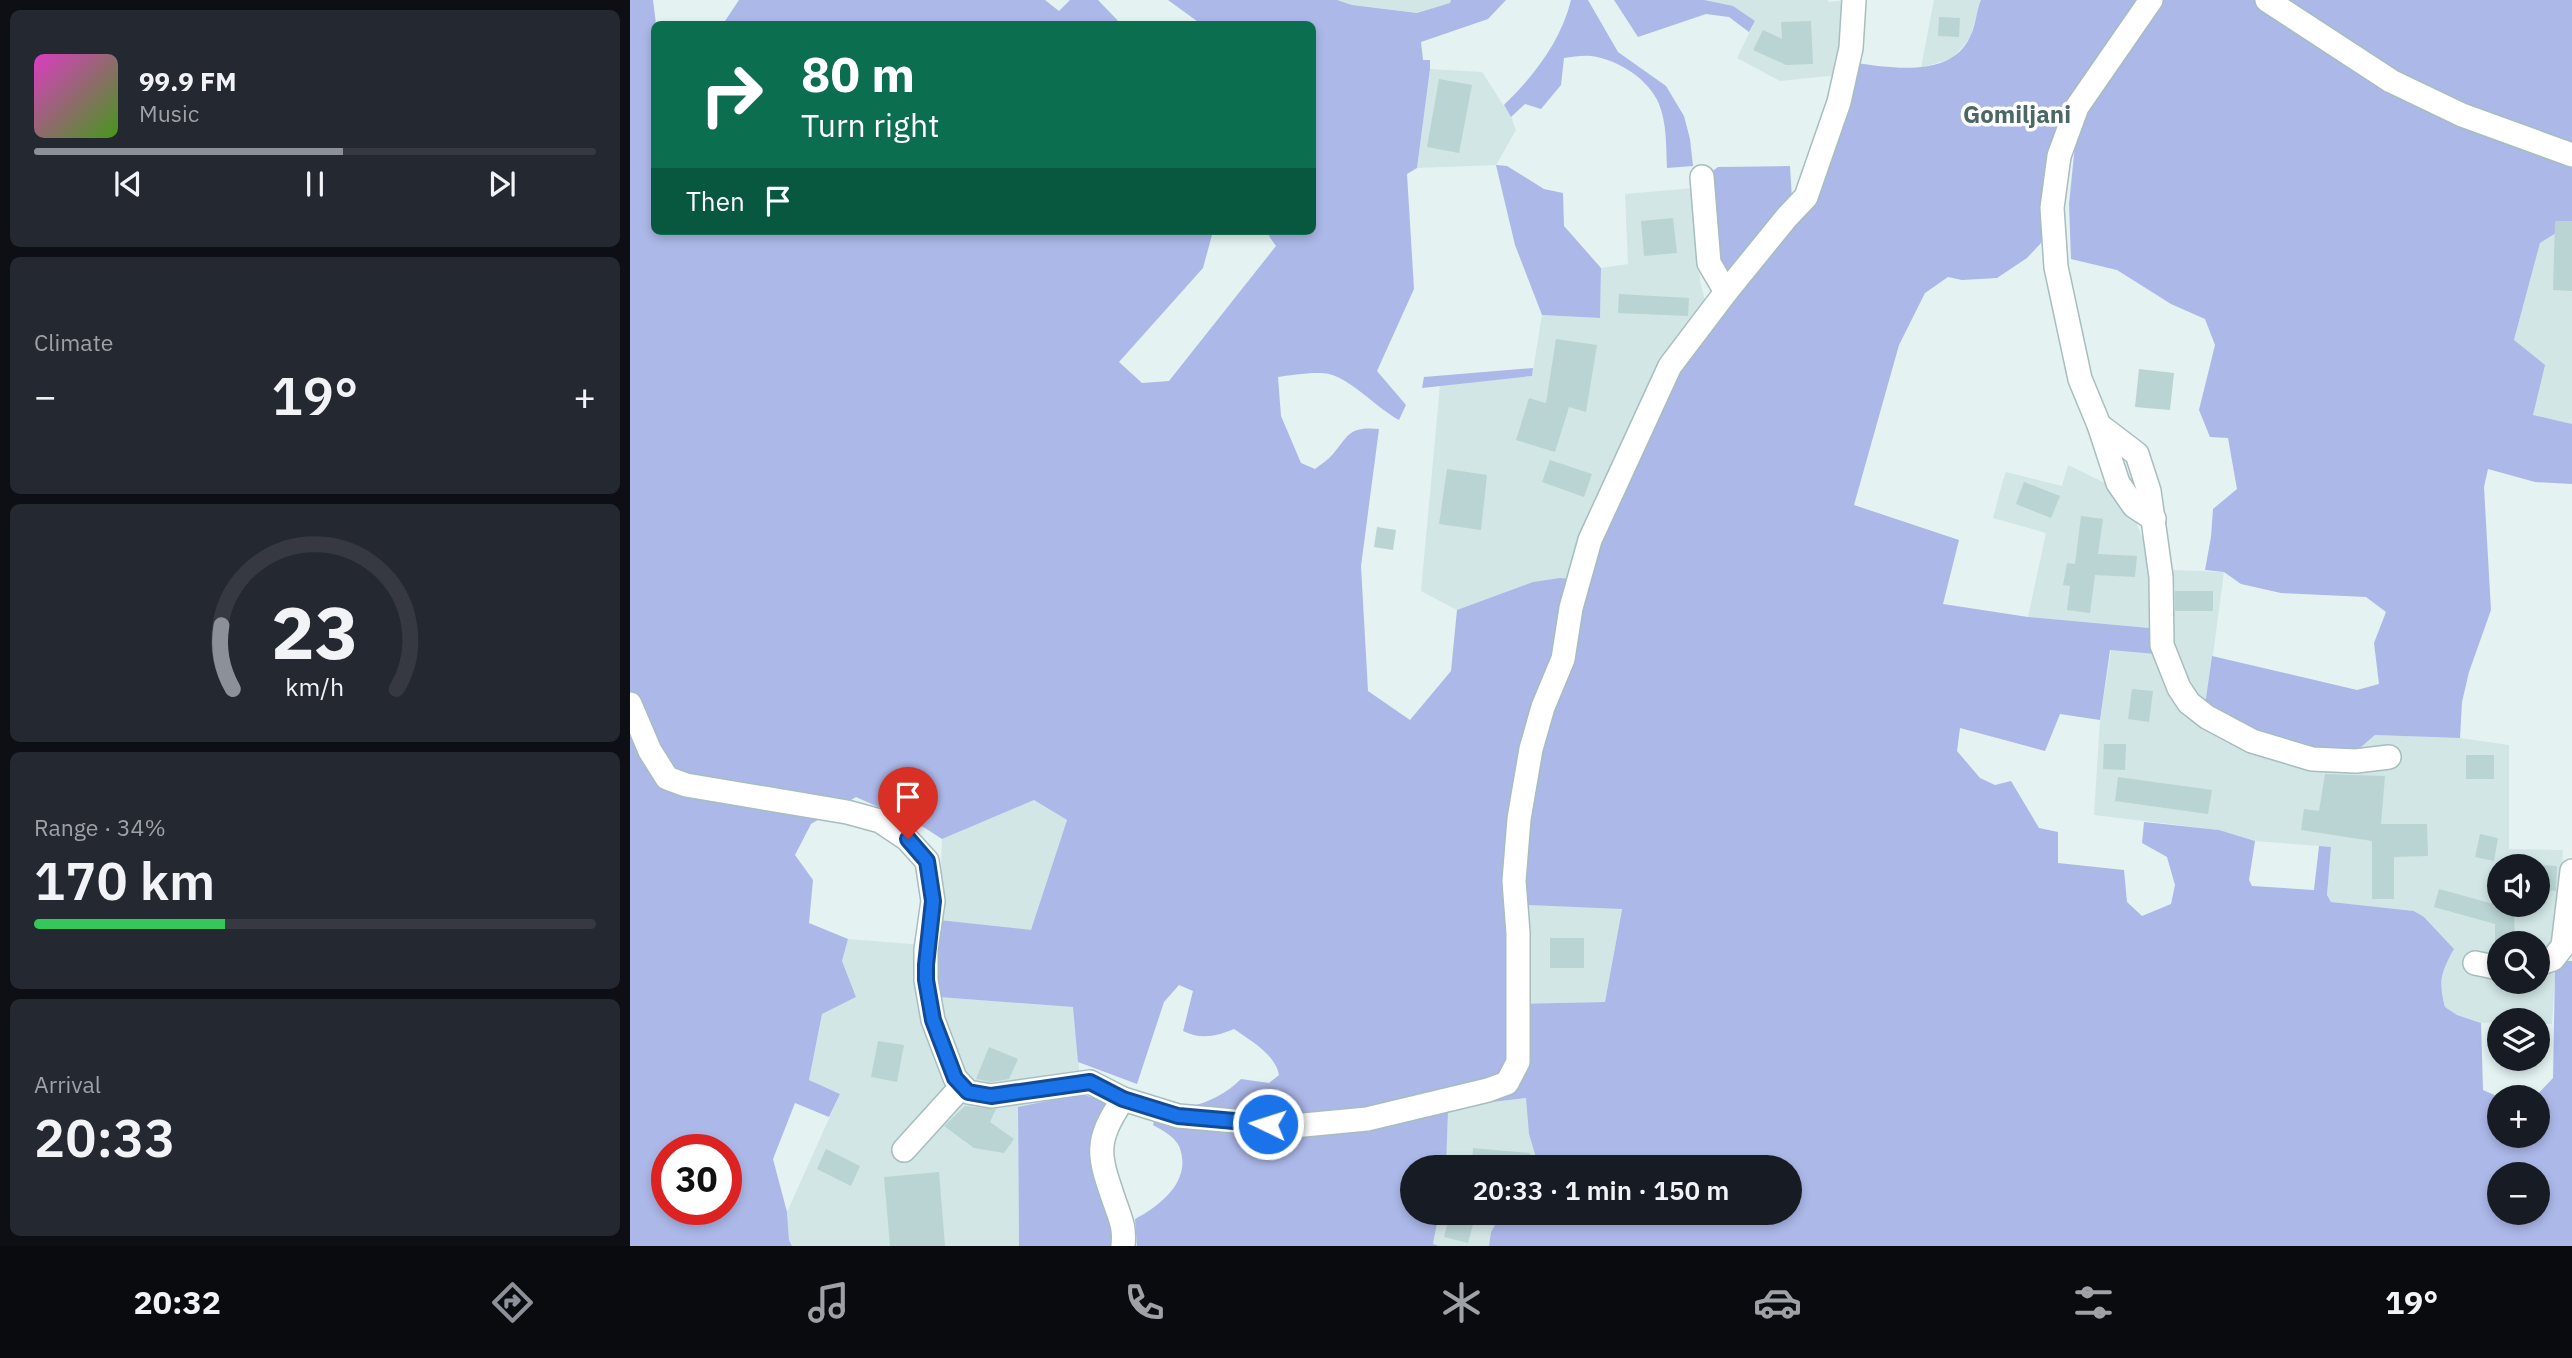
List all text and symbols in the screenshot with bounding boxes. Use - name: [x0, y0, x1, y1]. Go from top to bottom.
- text: 80 m: [801, 42, 915, 105]
- icon: right: [686, 49, 777, 140]
- text: 99.9 FM: [139, 64, 237, 98]
- text: Music: [139, 98, 199, 128]
- district label: Gomiljani: [1963, 98, 2071, 130]
- text: Turn right: [801, 104, 939, 146]
- icon: previous: [109, 165, 147, 203]
- icon: pause: [296, 165, 334, 203]
- icon: next: [483, 165, 521, 203]
- icon: arrive: [759, 182, 797, 220]
- text: Then: [686, 184, 745, 218]
- text: Climate: [34, 327, 113, 357]
- text: 19°: [272, 362, 358, 429]
- text: −: [34, 371, 57, 420]
- text: +: [573, 371, 596, 420]
- text: 23: [271, 584, 359, 679]
- text: km/h: [286, 670, 344, 703]
- pin: [878, 767, 938, 839]
- icon: arrive: [889, 778, 927, 816]
- text: Range · 34%: [34, 812, 166, 842]
- text: 170 km: [34, 847, 215, 914]
- map controls: [2487, 854, 2550, 1225]
- button: sound: [2487, 854, 2550, 917]
- button: search: [2487, 931, 2550, 994]
- button: layers: [2487, 1008, 2550, 1071]
- text: Arrival: [34, 1069, 101, 1099]
- button: +: [2487, 1085, 2550, 1148]
- position arrow: [1231, 1087, 1305, 1161]
- text: 20:33: [34, 1104, 175, 1171]
- speed limit sign: 30: [651, 1134, 742, 1225]
- button: −: [2487, 1162, 2550, 1225]
- text: 20:33 · 1 min · 150 m: [1473, 1173, 1729, 1207]
- icon: directions: [488, 1278, 537, 1327]
- icon: music: [804, 1278, 853, 1327]
- icon: phone: [1120, 1278, 1169, 1327]
- icon: climate: [1437, 1278, 1486, 1327]
- icon: car: [1753, 1278, 1802, 1327]
- icon: filters: [2069, 1278, 2118, 1327]
- text: 20:32: [134, 1281, 221, 1323]
- text: 19°: [2385, 1281, 2438, 1323]

